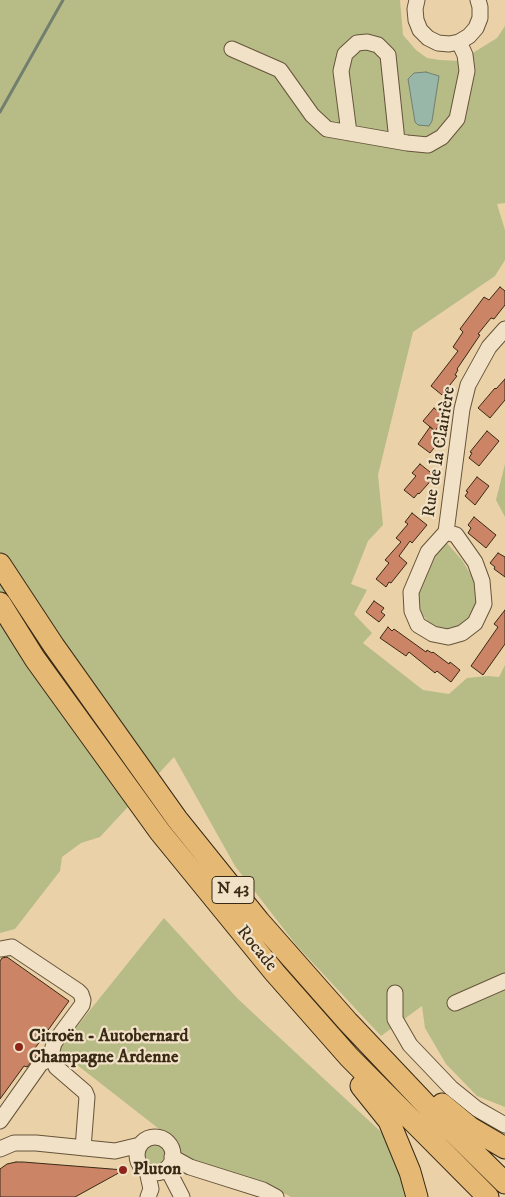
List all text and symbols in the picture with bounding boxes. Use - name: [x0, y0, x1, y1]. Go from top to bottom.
- street label: Rue de la Clairière: [419, 385, 461, 519]
- road number: N 43: [212, 876, 254, 904]
- street label: Rocade: [231, 922, 281, 976]
- place label: Citroën - Autobernard Champagne Ardenne: [29, 1026, 188, 1068]
- marker: Citroën - Autobernard Champagne Ardenne: [13, 1041, 25, 1053]
- place label: Pluton: [133, 1159, 181, 1181]
- marker: Pluton: [117, 1164, 129, 1176]

